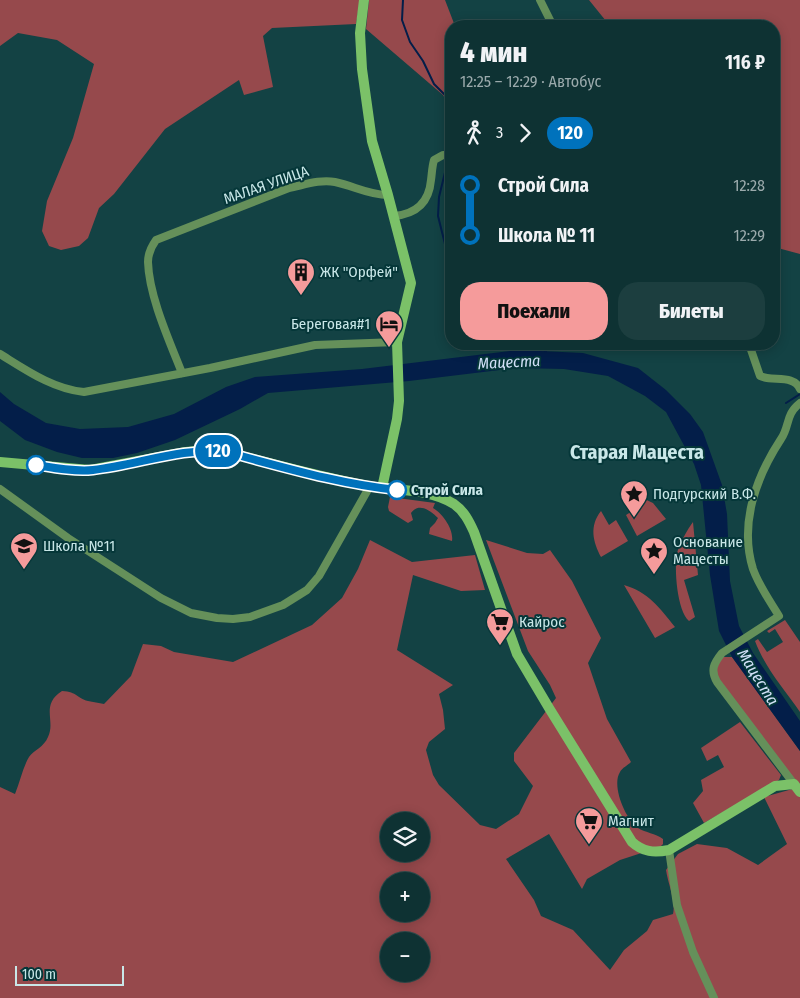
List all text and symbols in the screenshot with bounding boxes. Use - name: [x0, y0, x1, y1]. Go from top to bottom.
- text: 4 мин: [460, 36, 527, 69]
- text: 116 ₽: [725, 51, 765, 74]
- text: 12:25 – 12:29 · Автобус: [460, 72, 601, 91]
- icon: walk: [460, 119, 488, 147]
- icon: forward: [511, 119, 539, 147]
- text: 120: [557, 122, 583, 144]
- text: 3: [496, 123, 503, 142]
- street label: МАЛАЯ УЛИЦА: [221, 162, 311, 208]
- text: Строй Сила: [498, 174, 589, 197]
- text: 12:28: [733, 176, 765, 195]
- text: Школа № 11: [498, 224, 595, 247]
- text: 12:29: [734, 226, 765, 245]
- building icon: ЖК "Орфей": [286, 257, 316, 296]
- place label: ЖК "Орфей": [320, 263, 398, 281]
- button: Поехали: [460, 282, 608, 340]
- button: Билеты: [618, 282, 765, 340]
- hotel icon: Береговая#1: [374, 309, 404, 348]
- place label: Береговая#1: [291, 315, 370, 333]
- water label: Мацеста: [477, 351, 541, 373]
- line badge: 120: [189, 435, 247, 467]
- text: 120: [205, 440, 231, 462]
- district label: Старая Мацеста: [570, 440, 704, 464]
- unlabelled marker: [26, 455, 46, 475]
- place icon: Подгурский В.Ф.: [619, 479, 649, 518]
- marker: Строй Сила: [387, 480, 407, 500]
- place label: Строй Сила: [411, 481, 483, 499]
- place label: Подгурский В.Ф.: [653, 485, 756, 503]
- school or university icon: Школа №11: [9, 531, 39, 570]
- place label: Основание Мацесты: [673, 533, 743, 568]
- place icon: Основание Мацесты: [639, 536, 669, 575]
- place label: Школа №11: [43, 537, 115, 555]
- supermarket icon: Кайрос: [485, 607, 515, 646]
- place label: Кайрос: [519, 613, 565, 631]
- water label: Мацеста: [733, 645, 783, 709]
- supermarket icon: Магнит: [574, 806, 604, 845]
- map controls: [380, 812, 430, 982]
- button: layers: [380, 812, 430, 862]
- place label: Магнит: [608, 812, 655, 830]
- button: +: [380, 872, 430, 922]
- button: −: [380, 932, 430, 982]
- scale bar: [15, 963, 124, 986]
- text: 100 m: [22, 966, 56, 983]

